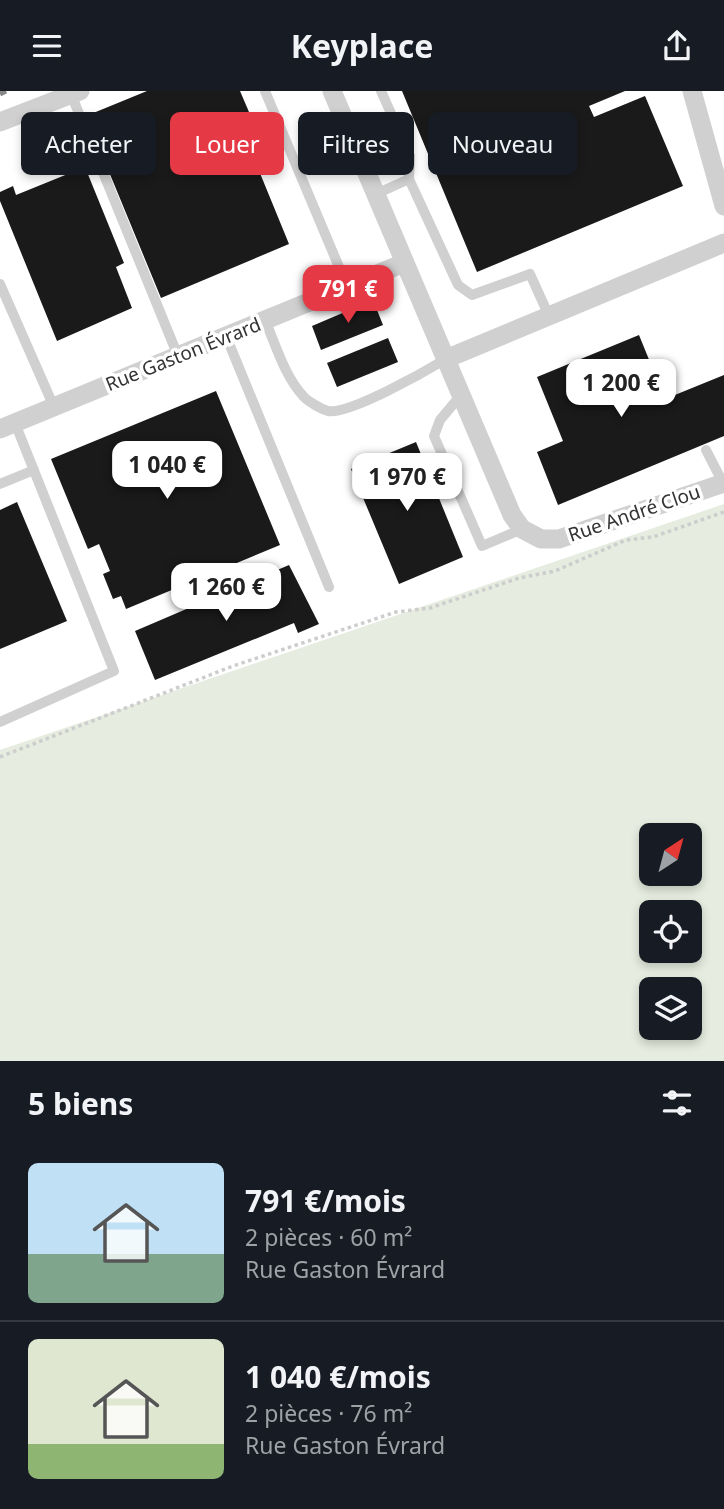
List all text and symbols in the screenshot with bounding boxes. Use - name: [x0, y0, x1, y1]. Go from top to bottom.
- text: Keyplace: [291, 24, 433, 67]
- icon: menu: [28, 27, 66, 65]
- icon: share: [658, 27, 696, 65]
- chip: Acheter: [21, 112, 156, 175]
- chip: Louer: [170, 112, 284, 175]
- chip: Filtres: [298, 112, 414, 175]
- chip: Nouveau: [428, 112, 577, 175]
- pin: 791 €: [299, 265, 397, 325]
- text: 791 €: [319, 272, 377, 304]
- street label: Rue Gaston Évrard: [101, 311, 265, 397]
- pin: 1 200 €: [556, 359, 686, 419]
- text: 1 200 €: [582, 366, 660, 398]
- pin: 1 040 €: [102, 441, 232, 501]
- text: 1 040 €: [128, 448, 206, 480]
- pin: 1 970 €: [342, 453, 472, 513]
- text: 1 970 €: [368, 460, 446, 492]
- street label: Rue André Clou: [564, 478, 704, 548]
- pin: 1 260 €: [161, 563, 291, 623]
- text: 1 260 €: [187, 570, 265, 602]
- north arrow: [639, 823, 702, 885]
- map controls: [639, 823, 702, 1040]
- button: locate: [639, 900, 702, 963]
- button: layers: [639, 977, 702, 1040]
- text: 5 biens: [28, 1083, 133, 1124]
- icon: filters: [658, 1084, 696, 1122]
- text: 791 €/mois: [245, 1180, 406, 1221]
- icon: home: [84, 1191, 168, 1275]
- text: 2 pièces · 60 m²: [245, 1221, 412, 1253]
- text: Rue Gaston Évrard: [245, 1253, 445, 1285]
- text: 1 040 €/mois: [245, 1356, 431, 1397]
- icon: home: [84, 1367, 168, 1451]
- text: 2 pièces · 76 m²: [245, 1397, 412, 1429]
- text: Rue Gaston Évrard: [245, 1429, 445, 1461]

